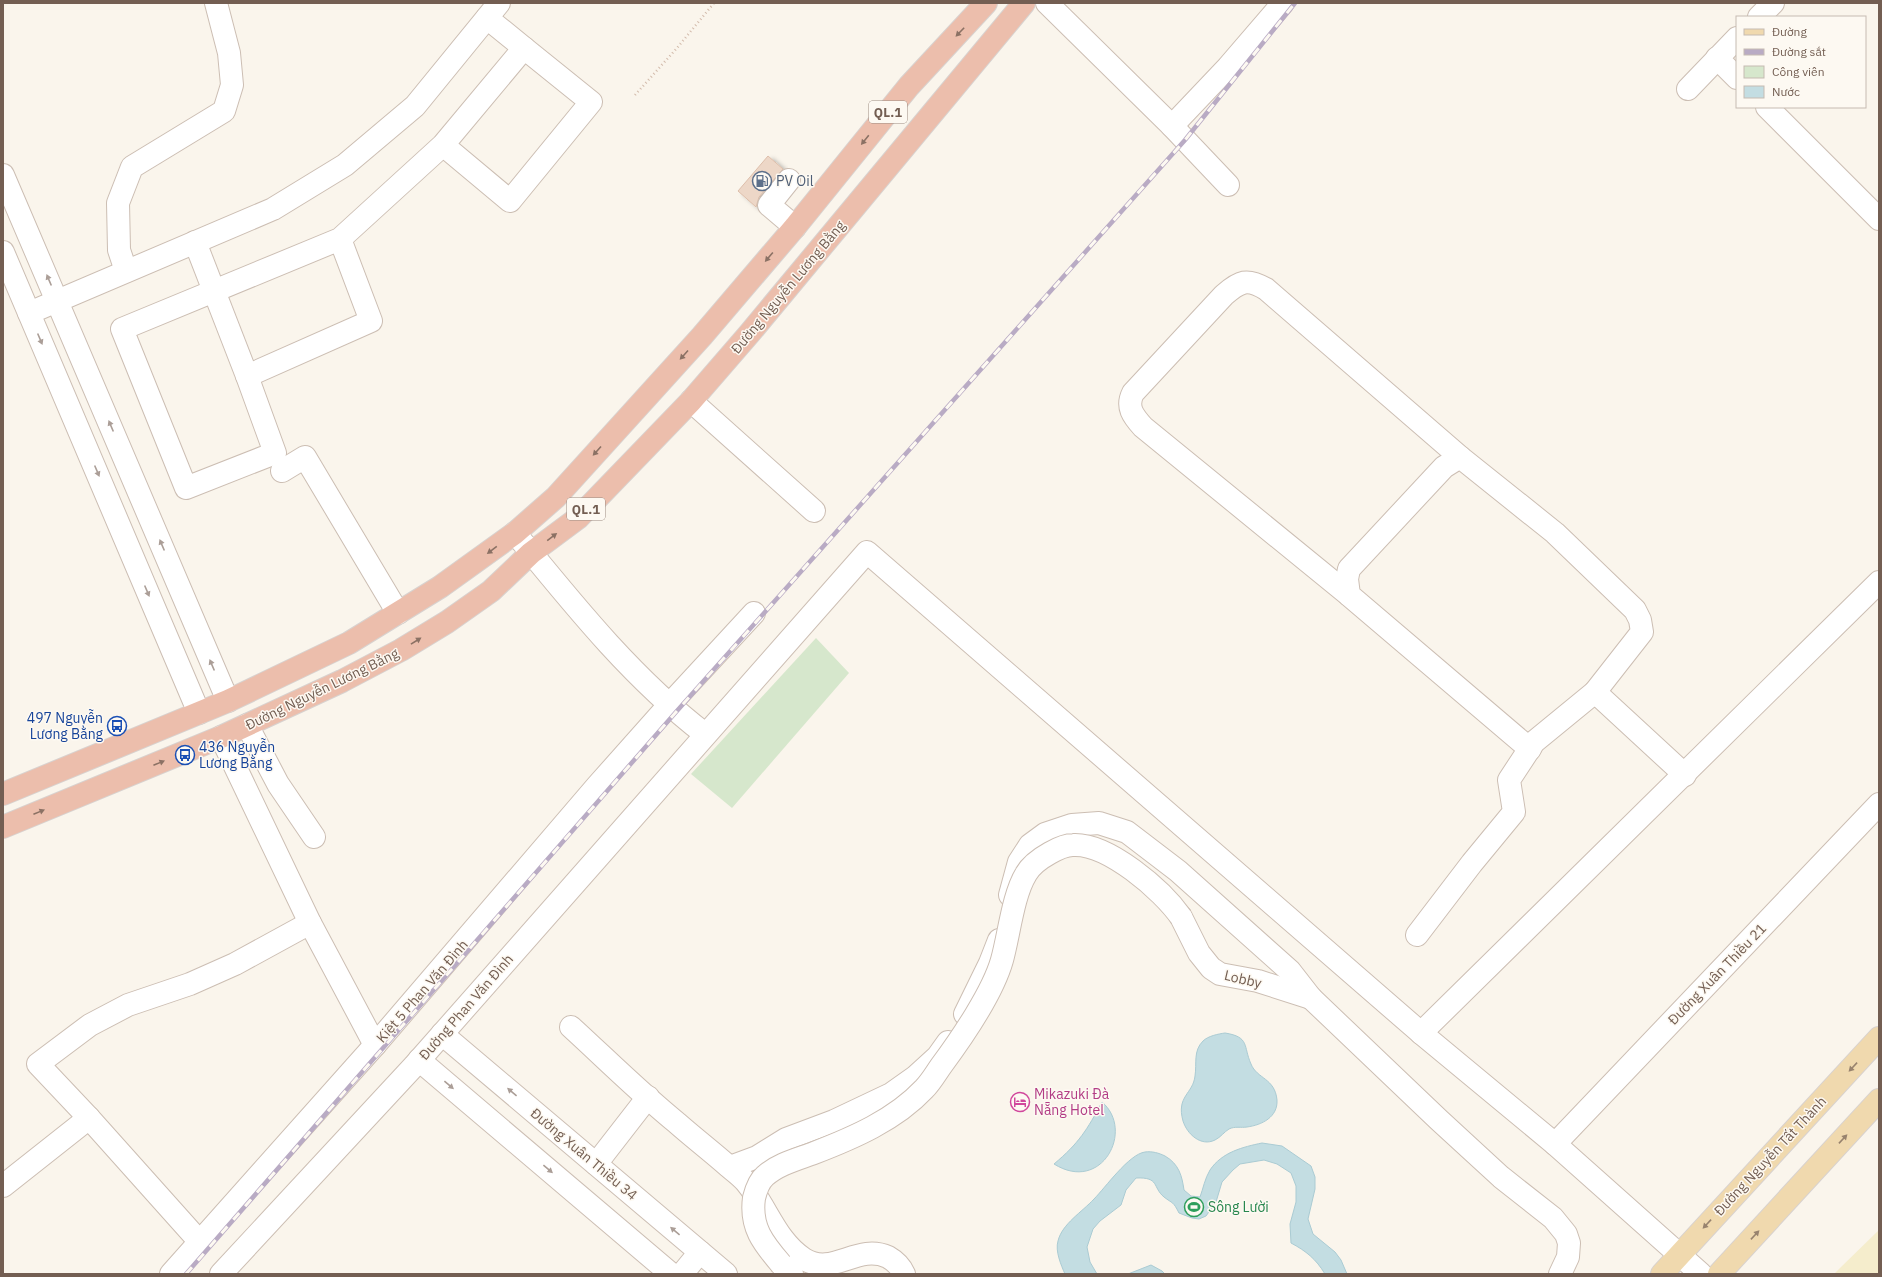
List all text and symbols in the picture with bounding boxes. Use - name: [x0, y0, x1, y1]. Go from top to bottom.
- legend: [1736, 16, 1866, 108]
- text: Đường: [1772, 24, 1807, 39]
- one-way arrow: [956, 27, 965, 37]
- text: Đường sắt: [1772, 44, 1826, 59]
- text: Công viên: [1772, 64, 1824, 79]
- text: Nước: [1772, 84, 1800, 99]
- road number: QL.1: [869, 101, 907, 123]
- one-way arrow: [861, 134, 870, 145]
- fuel station icon: PV Oil: [751, 170, 773, 192]
- place label: PV Oil: [776, 172, 814, 190]
- street label: Đường Nguyễn Lương Bằng: [727, 216, 849, 357]
- one-way arrow: [765, 251, 774, 262]
- one-way arrow: [45, 274, 51, 286]
- one-way arrow: [38, 333, 44, 345]
- one-way arrow: [680, 350, 689, 360]
- one-way arrow: [107, 419, 113, 431]
- one-way arrow: [593, 447, 602, 456]
- one-way arrow: [94, 466, 100, 478]
- road number: QL.1: [567, 498, 605, 520]
- one-way arrow: [547, 533, 558, 541]
- one-way arrow: [158, 539, 164, 551]
- one-way arrow: [487, 545, 498, 554]
- one-way arrow: [144, 586, 150, 597]
- one-way arrow: [411, 637, 421, 645]
- street label: Đường Nguyễn Lương Bằng: [242, 644, 402, 734]
- one-way arrow: [209, 658, 215, 670]
- place label: 497 Nguyễn Lương Bằng: [27, 709, 104, 743]
- bus stop icon: 497 Nguyễn Lương Bằng: [106, 715, 128, 737]
- place label: 436 Nguyễn Lương Bằng: [199, 738, 275, 772]
- bus stop icon: 436 Nguyễn Lương Bằng: [174, 744, 196, 766]
- one-way arrow: [154, 759, 166, 765]
- one-way arrow: [34, 809, 45, 815]
- street label: Đường Xuân Thiều 21: [1664, 919, 1770, 1029]
- street label: Kiệt 5 Phan Văn Đình: [372, 936, 472, 1046]
- street label: Đường Phan Văn Đình: [415, 950, 517, 1064]
- street label: Lobby: [1223, 966, 1263, 992]
- one-way arrow: [1848, 1062, 1857, 1072]
- one-way arrow: [444, 1080, 454, 1090]
- place label: Mikazuki Đà Nẵng Hotel: [1034, 1085, 1110, 1119]
- one-way arrow: [506, 1088, 517, 1097]
- hotel icon: Mikazuki Đà Nẵng Hotel: [1009, 1091, 1031, 1113]
- street label: Đường Nguyễn Tất Thành: [1710, 1092, 1830, 1220]
- street label: Đường Xuân Thiều 34: [527, 1104, 641, 1204]
- one-way arrow: [1838, 1134, 1847, 1144]
- one-way arrow: [543, 1165, 553, 1174]
- sports icon: Sông Lười: [1183, 1196, 1205, 1218]
- place label: Sông Lười: [1208, 1198, 1269, 1216]
- one-way arrow: [1703, 1219, 1712, 1229]
- one-way arrow: [670, 1226, 680, 1235]
- one-way arrow: [1750, 1230, 1759, 1240]

